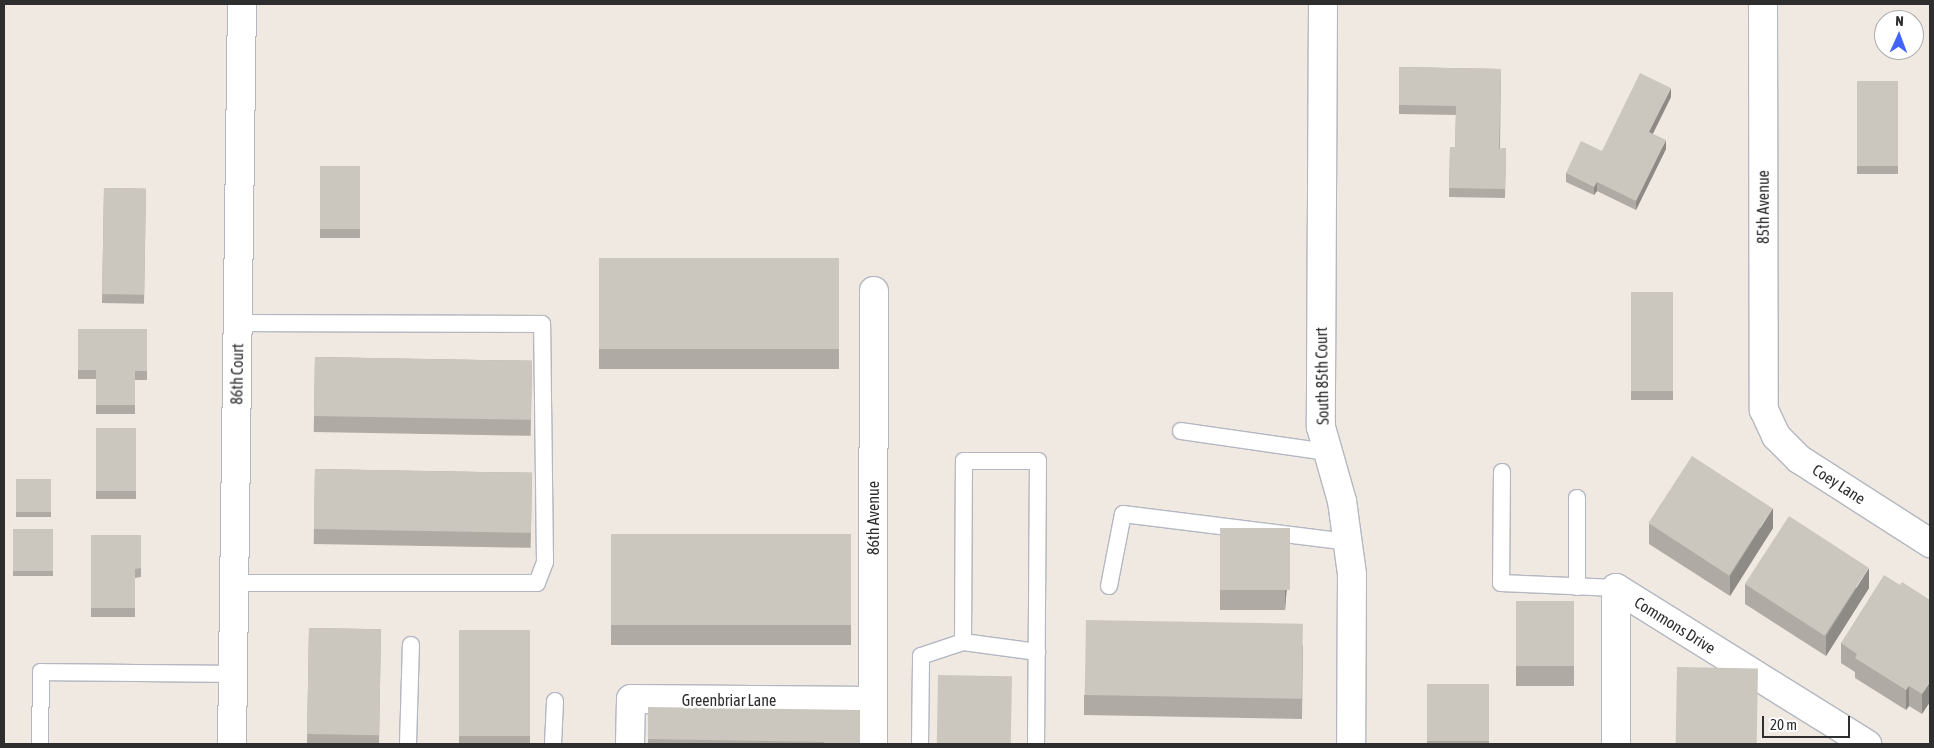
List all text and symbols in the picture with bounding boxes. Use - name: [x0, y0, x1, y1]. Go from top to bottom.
- north arrow: [1874, 10, 1924, 60]
- text: N: [1895, 13, 1904, 29]
- street label: 85th Avenue: [1753, 170, 1773, 244]
- street label: South 85th Court: [1312, 327, 1332, 425]
- street label: 86th Court: [227, 343, 247, 405]
- street label: Coey Lane: [1809, 460, 1869, 508]
- street label: 86th Avenue: [863, 481, 883, 555]
- street label: Commons Drive: [1631, 592, 1719, 658]
- street label: Greenbriar Lane: [682, 690, 776, 710]
- scale bar: [1764, 706, 1852, 738]
- text: 20 m: [1770, 716, 1797, 733]

